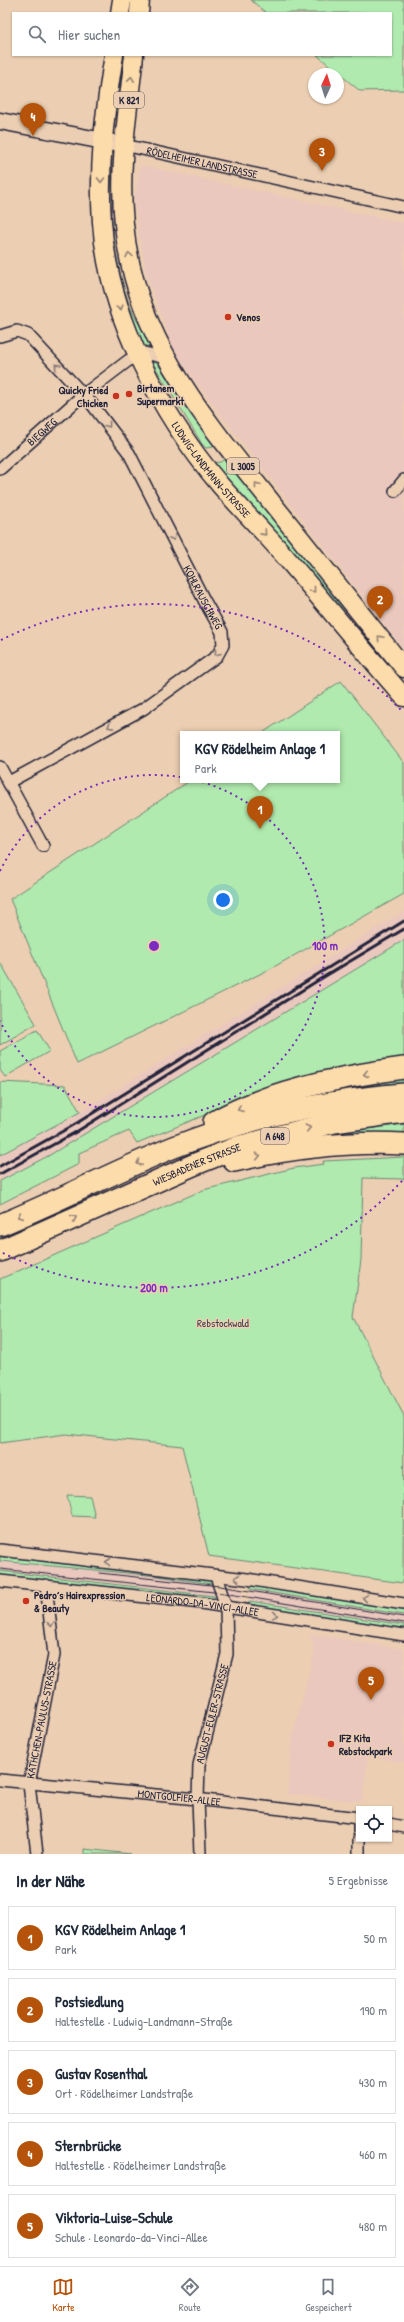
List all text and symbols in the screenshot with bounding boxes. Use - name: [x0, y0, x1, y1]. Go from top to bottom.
- search box: [12, 12, 392, 56]
- icon: search: [26, 23, 48, 45]
- text: Hier suchen: [58, 24, 120, 45]
- north arrow: [308, 68, 344, 104]
- one-way arrow: [126, 76, 135, 82]
- road number: K 821: [114, 92, 144, 108]
- pin: 4: [20, 103, 46, 136]
- pin: 3: [309, 138, 335, 171]
- street label: RÖDELHEIMER LANDSTRASSE: [145, 143, 259, 181]
- one-way arrow: [97, 177, 105, 183]
- one-way arrow: [125, 252, 134, 258]
- one-way arrow: [115, 304, 124, 311]
- place label: Venos: [236, 310, 261, 324]
- marker: Venos: [223, 312, 233, 322]
- one-way arrow: [55, 364, 62, 371]
- place label: Birtanem Supermarkt: [137, 381, 185, 409]
- place label: Quicky Fried Chicken: [58, 383, 109, 410]
- marker: Birtanem Supermarkt: [124, 389, 134, 399]
- marker: Quicky Fried Chicken: [111, 391, 121, 401]
- street label: BIEGWEG: [24, 414, 60, 449]
- street label: LUDWIG-LANDMANN-STRASSE: [169, 419, 253, 521]
- one-way arrow: [103, 421, 110, 428]
- road number: L 3005: [227, 458, 259, 474]
- one-way arrow: [255, 482, 262, 489]
- one-way arrow: [259, 529, 266, 536]
- one-way arrow: [168, 533, 175, 541]
- street label: KOHLRAUSCHWEG: [180, 563, 226, 632]
- one-way arrow: [308, 585, 315, 593]
- pin: 2: [367, 586, 393, 619]
- one-way arrow: [377, 635, 384, 643]
- one-way arrow: [215, 649, 222, 656]
- one-way arrow: [107, 722, 114, 729]
- popup: [180, 731, 340, 783]
- text: KGV Rödelheim Anlage 1: [195, 738, 325, 759]
- text: Park: [195, 759, 217, 777]
- pin: 1: [247, 796, 273, 829]
- your location: [213, 890, 233, 910]
- text: 100 m: [312, 937, 338, 954]
- centre of rings: [147, 939, 161, 953]
- one-way arrow: [362, 1070, 369, 1078]
- one-way arrow: [237, 1104, 245, 1112]
- one-way arrow: [305, 1125, 311, 1133]
- road number: A 648: [261, 1128, 289, 1144]
- street label: WIESBADENER STRASSE: [150, 1140, 243, 1189]
- one-way arrow: [255, 1153, 261, 1161]
- one-way arrow: [135, 1158, 143, 1166]
- one-way arrow: [17, 1211, 24, 1219]
- one-way arrow: [70, 1215, 77, 1223]
- text: 200 m: [140, 1279, 168, 1296]
- park label: Rebstockwald: [197, 1316, 250, 1330]
- one-way arrow: [105, 1558, 111, 1567]
- one-way arrow: [234, 1574, 240, 1583]
- place label: Pedro´s Hairexpression & Beauty: [34, 1588, 125, 1616]
- street label: LEONARDO-DA-VINCI-ALLEE: [146, 1590, 260, 1619]
- one-way arrow: [362, 1594, 369, 1603]
- marker: Pedro´s Hairexpression & Beauty: [21, 1596, 31, 1606]
- one-way arrow: [272, 1610, 278, 1619]
- one-way arrow: [46, 1621, 55, 1627]
- street label: KÄTHCHEN-PAULUS-STRASSE: [23, 1659, 60, 1780]
- street label: AUGUST-EULER-STRASSE: [193, 1662, 231, 1765]
- pin: 5: [358, 1667, 384, 1700]
- place label: IFZ Kita Rebstockpark: [339, 1731, 392, 1759]
- marker: IFZ Kita Rebstockpark: [326, 1739, 336, 1749]
- street label: MONTGOLFIER-ALLEE: [137, 1786, 222, 1809]
- map controls: [356, 1806, 392, 1842]
- button: locate: [356, 1806, 392, 1842]
- text: In der Nähe: [16, 1869, 85, 1892]
- text: 5 Ergebnisse: [328, 1871, 388, 1889]
- text: KGV Rödelheim Anlage 1: [55, 1919, 185, 1940]
- text: 1: [28, 1929, 32, 1947]
- text: 50 m: [364, 1929, 387, 1947]
- text: Park: [55, 1940, 77, 1958]
- text: Postsiedlung: [55, 1991, 124, 2012]
- text: 2: [27, 2001, 33, 2019]
- text: 190 m: [360, 2001, 387, 2019]
- text: Haltestelle · Ludwig-Landmann-Straße: [55, 2012, 233, 2030]
- text: Gustav Rosenthal: [55, 2063, 147, 2084]
- text: 3: [27, 2073, 33, 2091]
- text: 430 m: [359, 2073, 387, 2091]
- text: Ort · Rödelheimer Landstraße: [55, 2084, 193, 2102]
- text: Sternbrücke: [55, 2135, 122, 2156]
- text: 4: [28, 2145, 32, 2163]
- text: 460 m: [359, 2145, 387, 2163]
- text: Haltestelle · Rödelheimer Landstraße: [55, 2156, 226, 2174]
- text: Viktoria-Luise-Schule: [55, 2207, 173, 2228]
- text: 5: [27, 2217, 33, 2235]
- text: 480 m: [359, 2217, 387, 2235]
- text: Schule · Leonardo-da-Vinci-Allee: [55, 2228, 208, 2246]
- tab: Karte: [52, 2276, 75, 2314]
- tab: Route: [179, 2276, 201, 2314]
- tab: Gespeichert: [305, 2276, 352, 2314]

